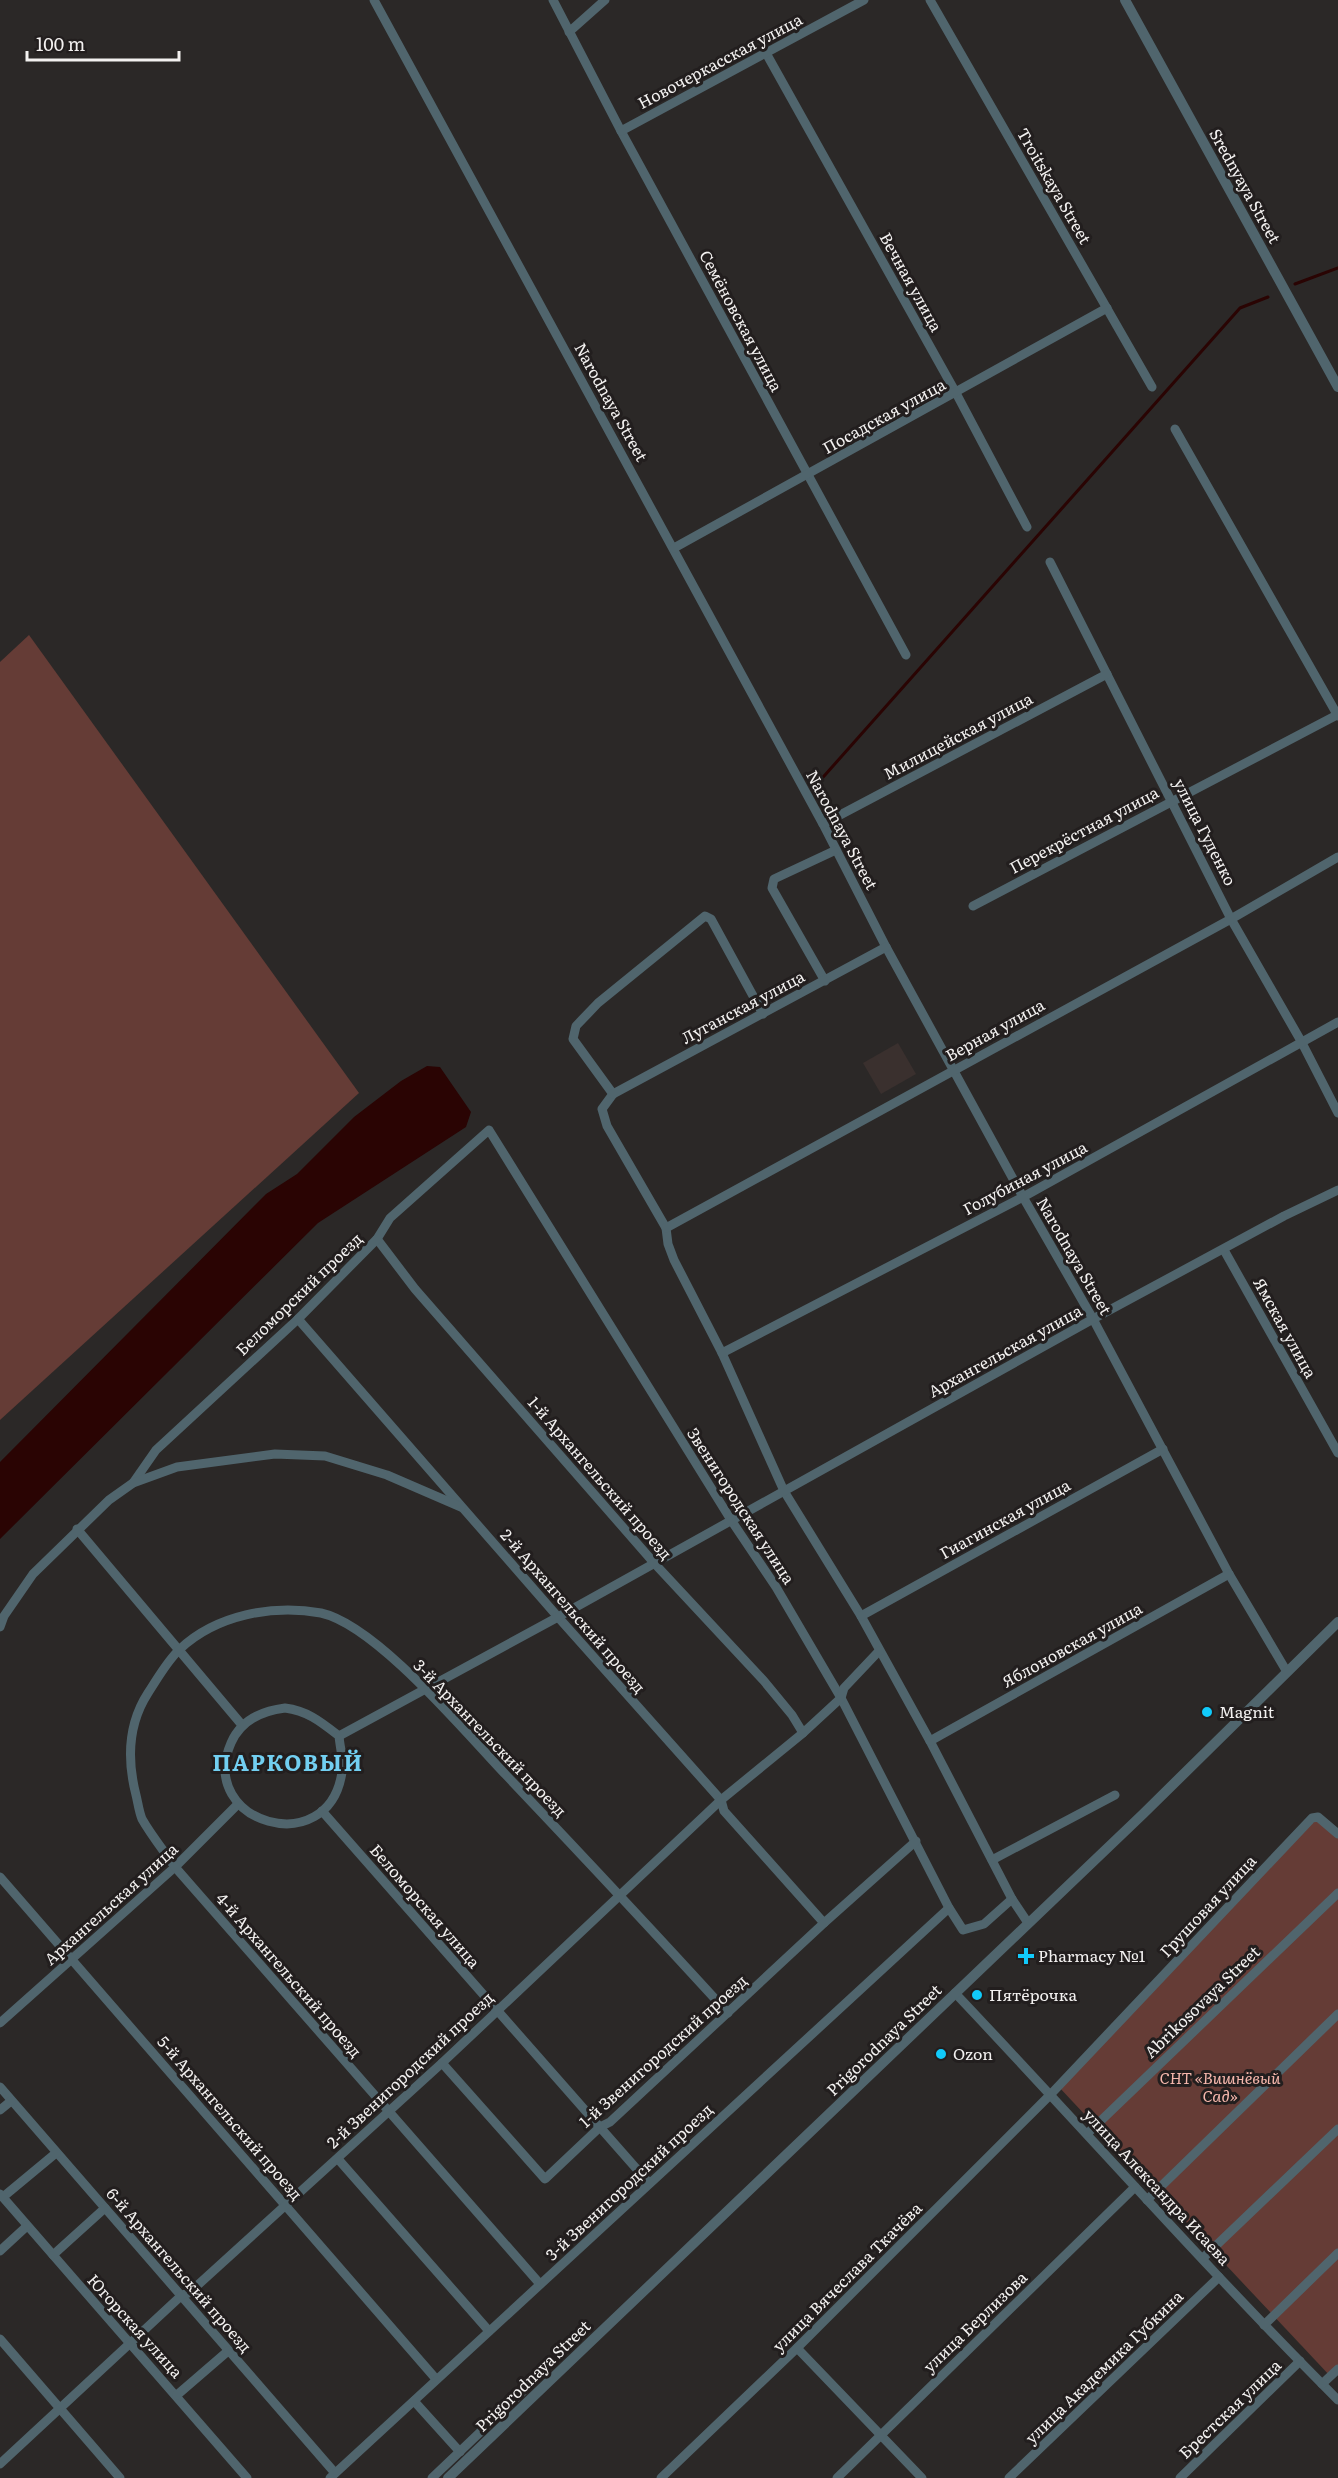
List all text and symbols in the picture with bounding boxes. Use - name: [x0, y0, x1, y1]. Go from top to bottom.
- street label: Новочеркасская улица: [633, 6, 807, 114]
- scale bar: [27, 24, 178, 62]
- text: 100 m: [36, 30, 85, 57]
- street label: Troitskaya Street: [1012, 123, 1098, 248]
- street label: Srednyaya Street: [1204, 124, 1288, 248]
- street label: Вечная улица: [875, 227, 949, 336]
- street label: Семёновская улица: [694, 246, 790, 396]
- street label: Narodnaya Street: [569, 338, 655, 466]
- street label: Посадская улица: [818, 371, 950, 459]
- street label: Милицейская улица: [879, 685, 1037, 785]
- street label: Narodnaya Street: [801, 765, 885, 894]
- street label: улица Гуденко: [1168, 774, 1243, 889]
- street label: Перекрёстная улица: [1004, 779, 1163, 879]
- street label: Луганская улица: [676, 963, 809, 1049]
- street label: Верная улица: [941, 992, 1049, 1066]
- street label: Голубиная улица: [958, 1134, 1091, 1220]
- street label: Narodnaya Street: [1031, 1192, 1119, 1319]
- street label: Беломорский проезд: [230, 1226, 367, 1360]
- street label: Ямская улица: [1248, 1273, 1324, 1382]
- street label: Архангельская улица: [923, 1298, 1086, 1402]
- street label: 1-й Архангельский проезд: [523, 1391, 678, 1564]
- street label: Звенигородская улица: [682, 1422, 802, 1589]
- street label: Гиагинская улица: [935, 1472, 1075, 1564]
- street label: 2-й Архангельский проезд: [496, 1523, 652, 1698]
- street label: Яблоновская улица: [997, 1595, 1146, 1693]
- street label: 3-й Архангельский проезд: [409, 1653, 573, 1822]
- place label: Magnit: [1219, 1699, 1275, 1723]
- marker: Magnit: [1200, 1705, 1214, 1719]
- district label: ПАРКОВЫЙ: [212, 1745, 364, 1778]
- street label: Архангельская улица: [38, 1836, 183, 1970]
- street label: Беломорская улица: [365, 1838, 487, 1973]
- street label: Грушовая улица: [1153, 1849, 1261, 1962]
- street label: 4-й Архангельский проезд: [211, 1887, 368, 2062]
- street label: Abrikosovaya Street: [1138, 1939, 1265, 2063]
- place label: Pharmacy №1: [1038, 1943, 1146, 1967]
- marker: Pharmacy №1: [1019, 1949, 1033, 1963]
- street label: 1-й Звенигородский проезд: [573, 1968, 752, 2132]
- street label: Prigorodnaya Street: [820, 1978, 947, 2101]
- place label: Пятёрочка: [989, 1982, 1077, 2006]
- street label: 2-й Звенигородский проезд: [321, 1985, 498, 2153]
- marker: Пятёрочка: [970, 1988, 984, 2002]
- street label: 5-й Архангельский проезд: [153, 2030, 309, 2205]
- place label: Ozon: [953, 2041, 993, 2065]
- marker: Ozon: [934, 2047, 948, 2061]
- park label: СНТ «Вишнёвый Cад»: [1159, 2065, 1281, 2107]
- street label: 3-й Звенигородский проезд: [539, 2097, 717, 2265]
- street label: улица Александра Исаева: [1079, 2103, 1237, 2270]
- street label: 6-й Архангельский проезд: [101, 2182, 258, 2357]
- street label: улица Вячеслава Ткачёва: [766, 2196, 927, 2357]
- street label: улица Берлизова: [917, 2265, 1032, 2377]
- street label: Югорская улица: [82, 2268, 189, 2383]
- street label: улица Академика Губкина: [1019, 2284, 1188, 2449]
- street label: Prigorodnaya Street: [469, 2314, 596, 2437]
- street label: Брестская улица: [1173, 2353, 1286, 2464]

